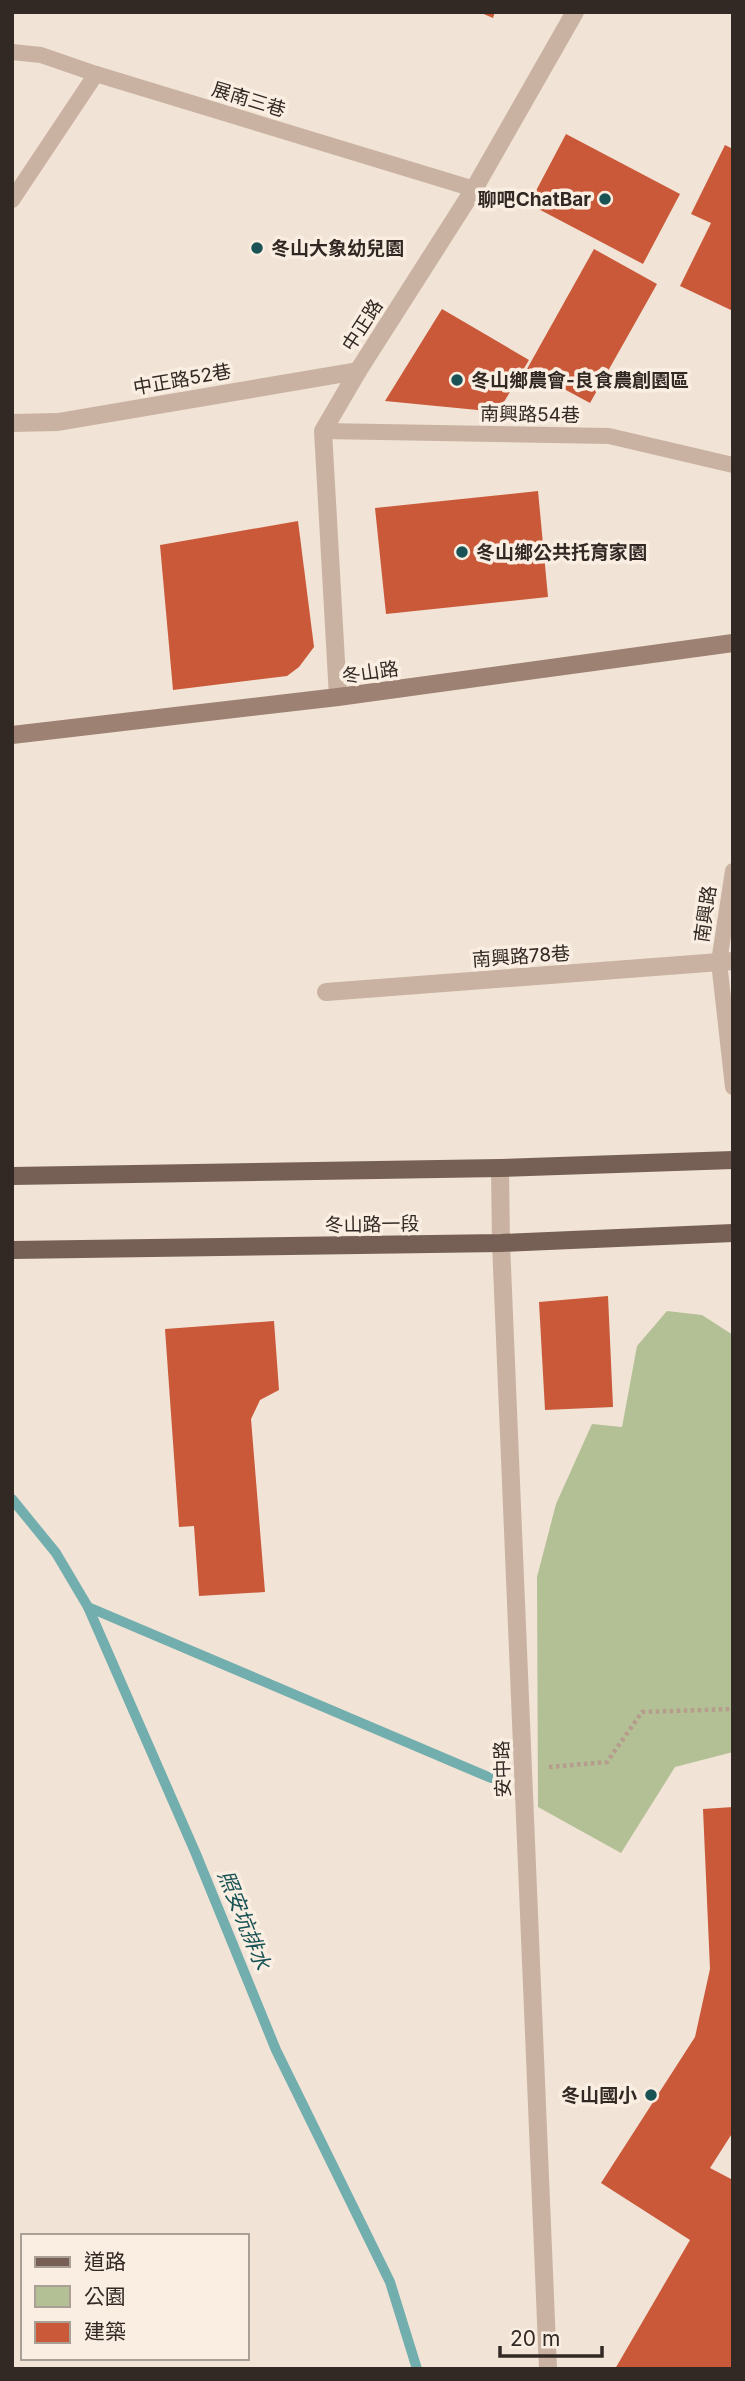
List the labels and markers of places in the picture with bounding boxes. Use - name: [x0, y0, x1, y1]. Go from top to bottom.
- place label: 聊吧ChatBar: [478, 188, 591, 211]
- marker: 聊吧ChatBar: [597, 191, 613, 207]
- place label: 冬山大象幼兒園: [271, 237, 404, 260]
- marker: 冬山大象幼兒園: [249, 240, 265, 256]
- place label: 冬山鄉農會-良食農創園區: [471, 369, 689, 392]
- marker: 冬山鄉農會-良食農創園區: [449, 372, 465, 388]
- place label: 冬山鄉公共托育家園: [476, 541, 647, 564]
- marker: 冬山鄉公共托育家園: [454, 544, 470, 560]
- place label: 冬山國小: [561, 2084, 637, 2107]
- marker: 冬山國小: [643, 2087, 659, 2103]

